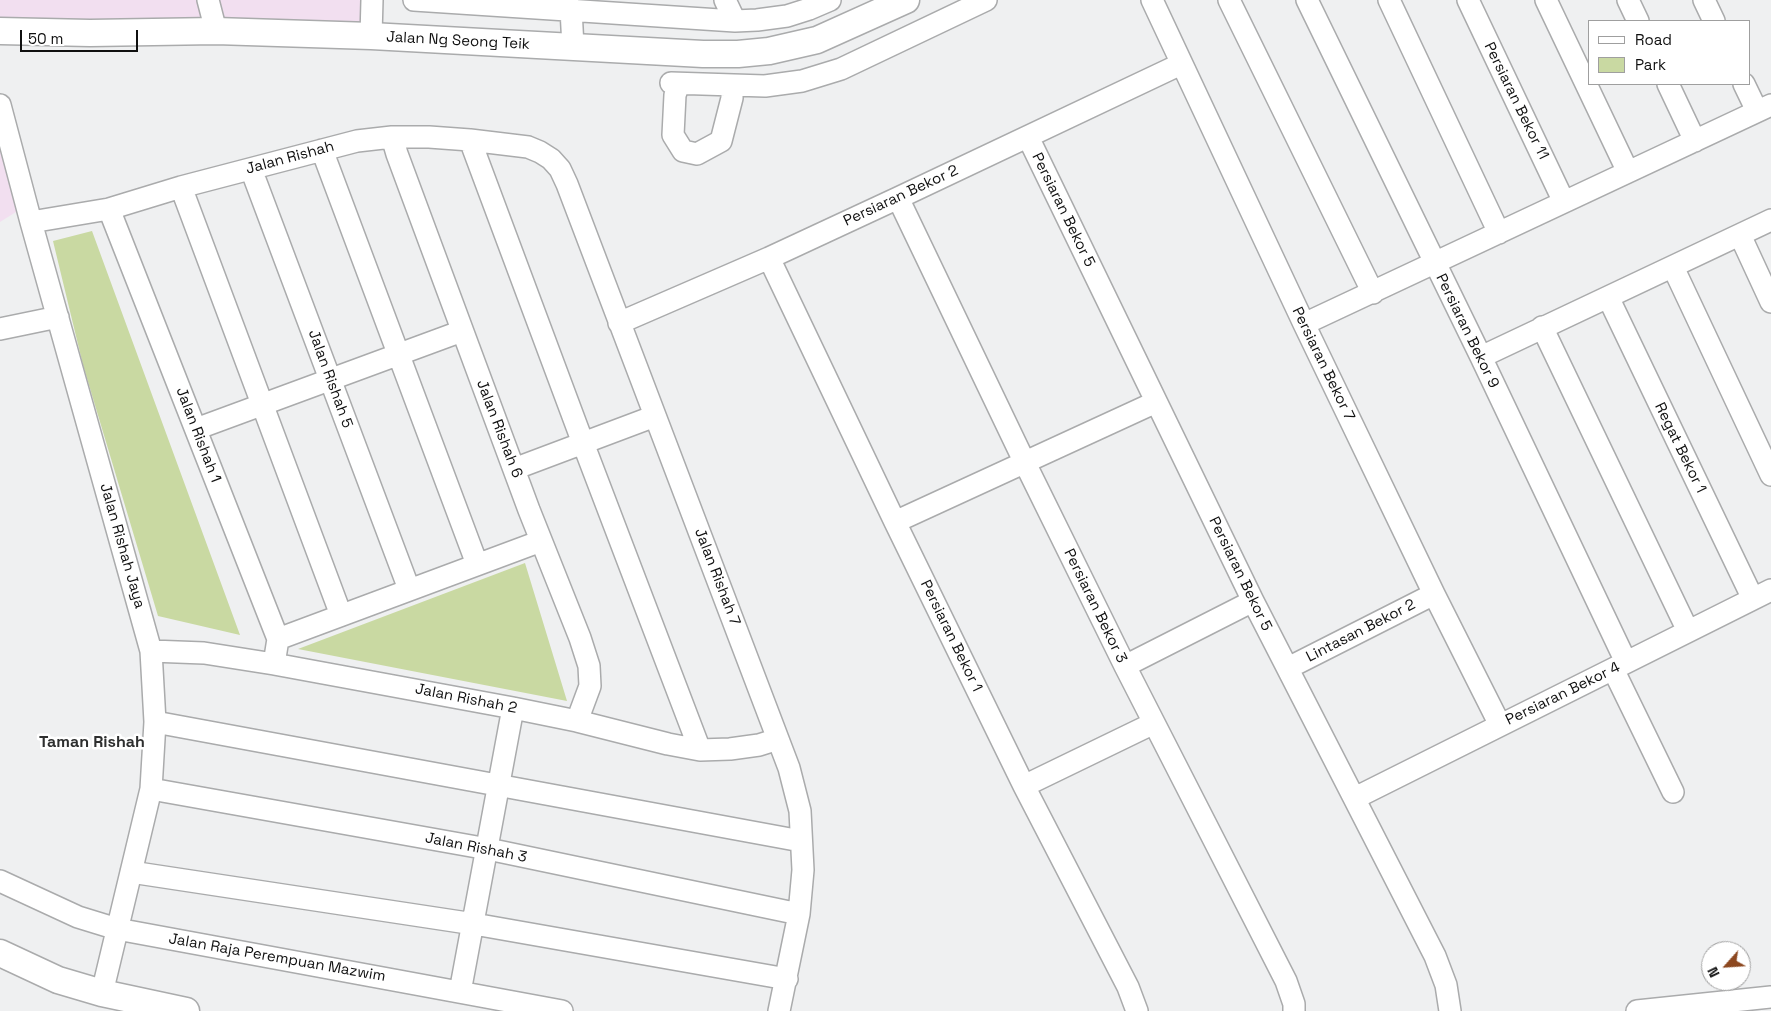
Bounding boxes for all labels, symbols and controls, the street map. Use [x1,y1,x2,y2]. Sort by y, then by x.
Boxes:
scale bar [22,20,140,52]
legend [1588,20,1751,85]
street label: Jalan Ng Seong Teik [386,28,530,54]
text: 50 m [28,29,63,48]
text: Road [1635,30,1672,49]
street label: Persiaran Bekor 11 [1480,39,1552,163]
text: Park [1635,55,1666,74]
street label: Jalan Rishah [244,138,336,178]
street label: Persiaran Bekor 5 [1028,150,1098,270]
street label: Persiaran Bekor 2 [841,161,961,231]
street label: Persiaran Bekor 9 [1432,271,1502,391]
street label: Persiaran Bekor 7 [1288,304,1358,424]
street label: Jalan Rishah 5 [304,327,356,431]
street label: Jalan Rishah 6 [472,377,526,481]
street label: Jalan Rishah 1 [172,385,224,485]
street label: Regat Bekor 1 [1650,400,1710,496]
street label: Jalan Rishah Jaya [96,481,148,611]
street label: Persiaran Bekor 5 [1205,514,1275,634]
street label: Jalan Rishah 7 [690,526,744,628]
street label: Persiaran Bekor 3 [1060,546,1130,666]
street label: Persiaran Bekor 1 [916,577,986,695]
street label: Lintasan Bekor 2 [1303,596,1419,666]
street label: Persiaran Bekor 4 [1503,658,1623,730]
street label: Jalan Rishah 2 [414,680,518,718]
district label: Taman Rishah [39,733,145,753]
street label: Jalan Rishah 3 [423,829,529,867]
street label: Jalan Raja Perempuan Mazwim [167,930,387,986]
north arrow [1701,941,1751,991]
text: N [1703,964,1724,980]

